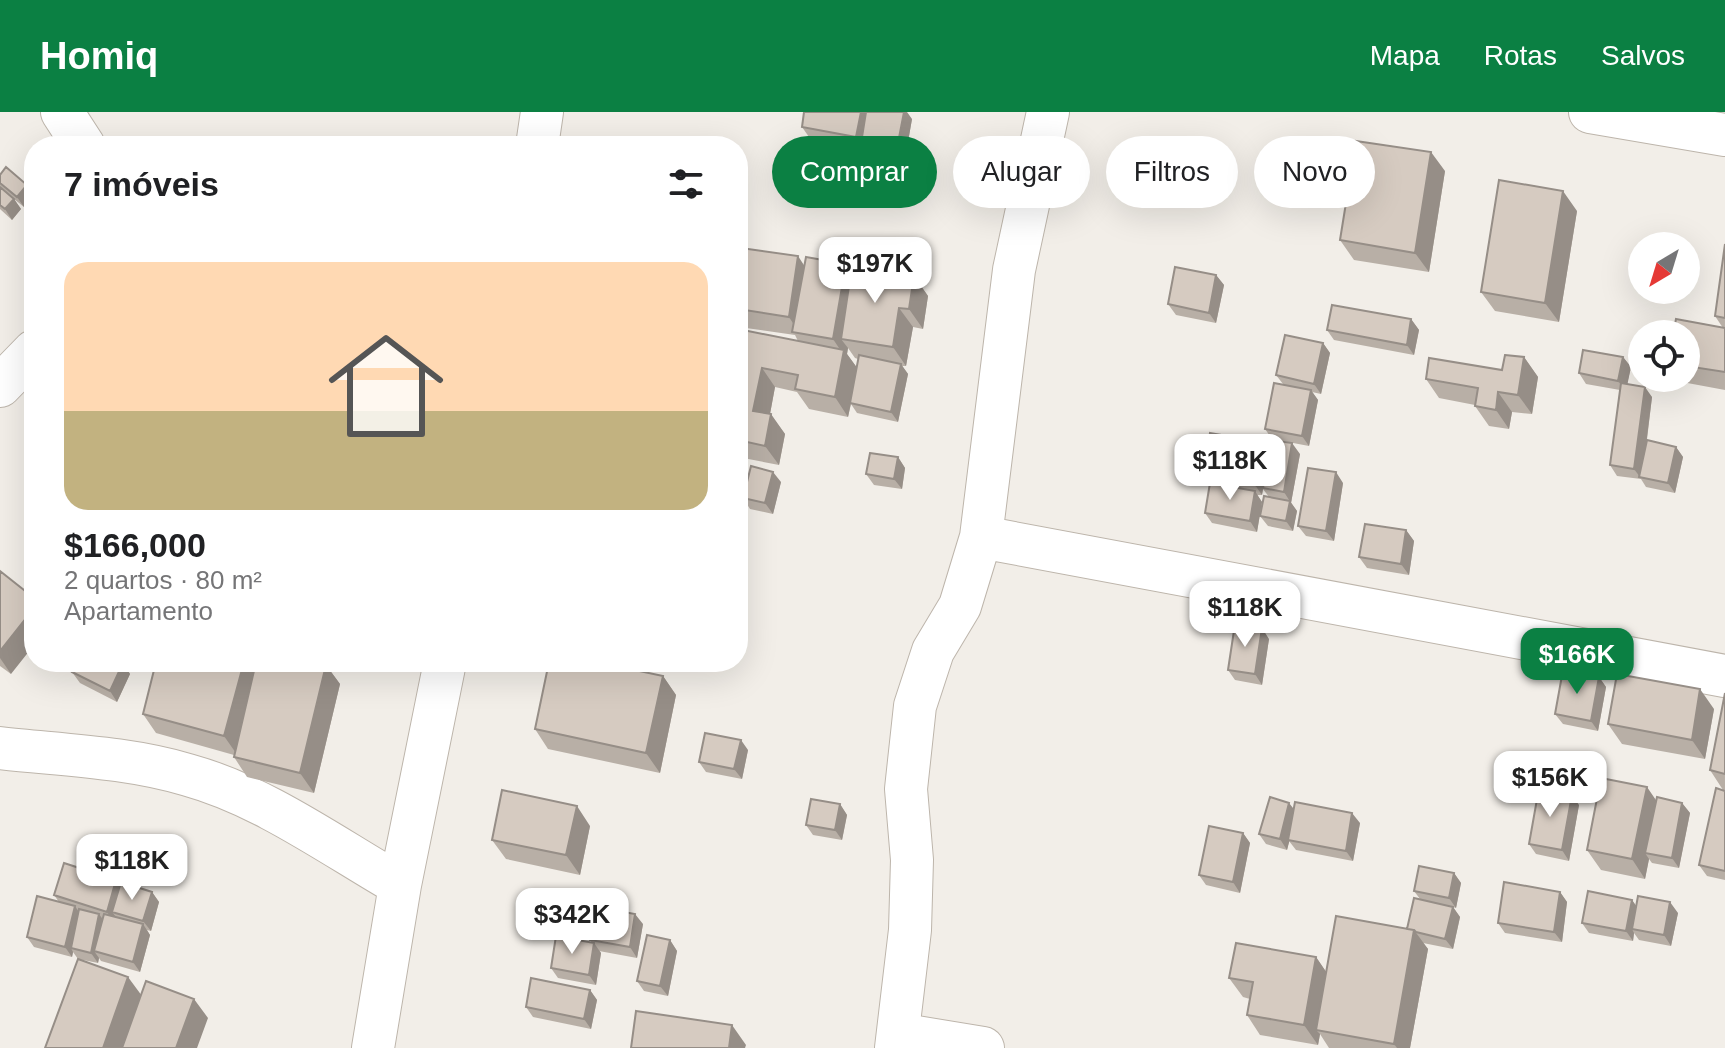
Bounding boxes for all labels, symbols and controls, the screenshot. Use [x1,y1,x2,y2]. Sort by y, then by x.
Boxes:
text: Homiq [40,35,158,77]
text: Mapa [1370,40,1440,71]
text: Rotas [1484,40,1557,71]
text: Salvos [1601,40,1685,71]
chip: Comprar [772,136,937,208]
chip: Alugar [953,136,1090,208]
chip: Filtros [1106,136,1238,208]
chip: Novo [1254,136,1375,208]
icon: filters [664,162,708,206]
text: 7 imóveis [64,165,219,203]
north arrow [1628,232,1700,304]
map controls [1628,232,1700,392]
pin: $197K [819,237,931,305]
text: $197K [837,248,913,278]
icon: home [314,314,458,458]
button: locate [1628,320,1700,392]
pin: $118K [1174,434,1286,502]
text: $118K [1192,445,1268,475]
text: $166,000 [64,526,206,564]
text: 2 quartos · 80 m² [64,565,262,595]
pin: $118K [1189,581,1301,649]
text: $118K [1207,592,1283,622]
text: Apartamento [64,596,213,626]
pin: $166K [1521,628,1633,696]
text: $166K [1539,639,1615,669]
pin: $156K [1494,751,1606,819]
text: $156K [1512,762,1588,792]
pin: $118K [76,834,188,902]
text: $118K [94,845,170,875]
pin: $342K [516,888,628,956]
text: $342K [534,899,610,929]

